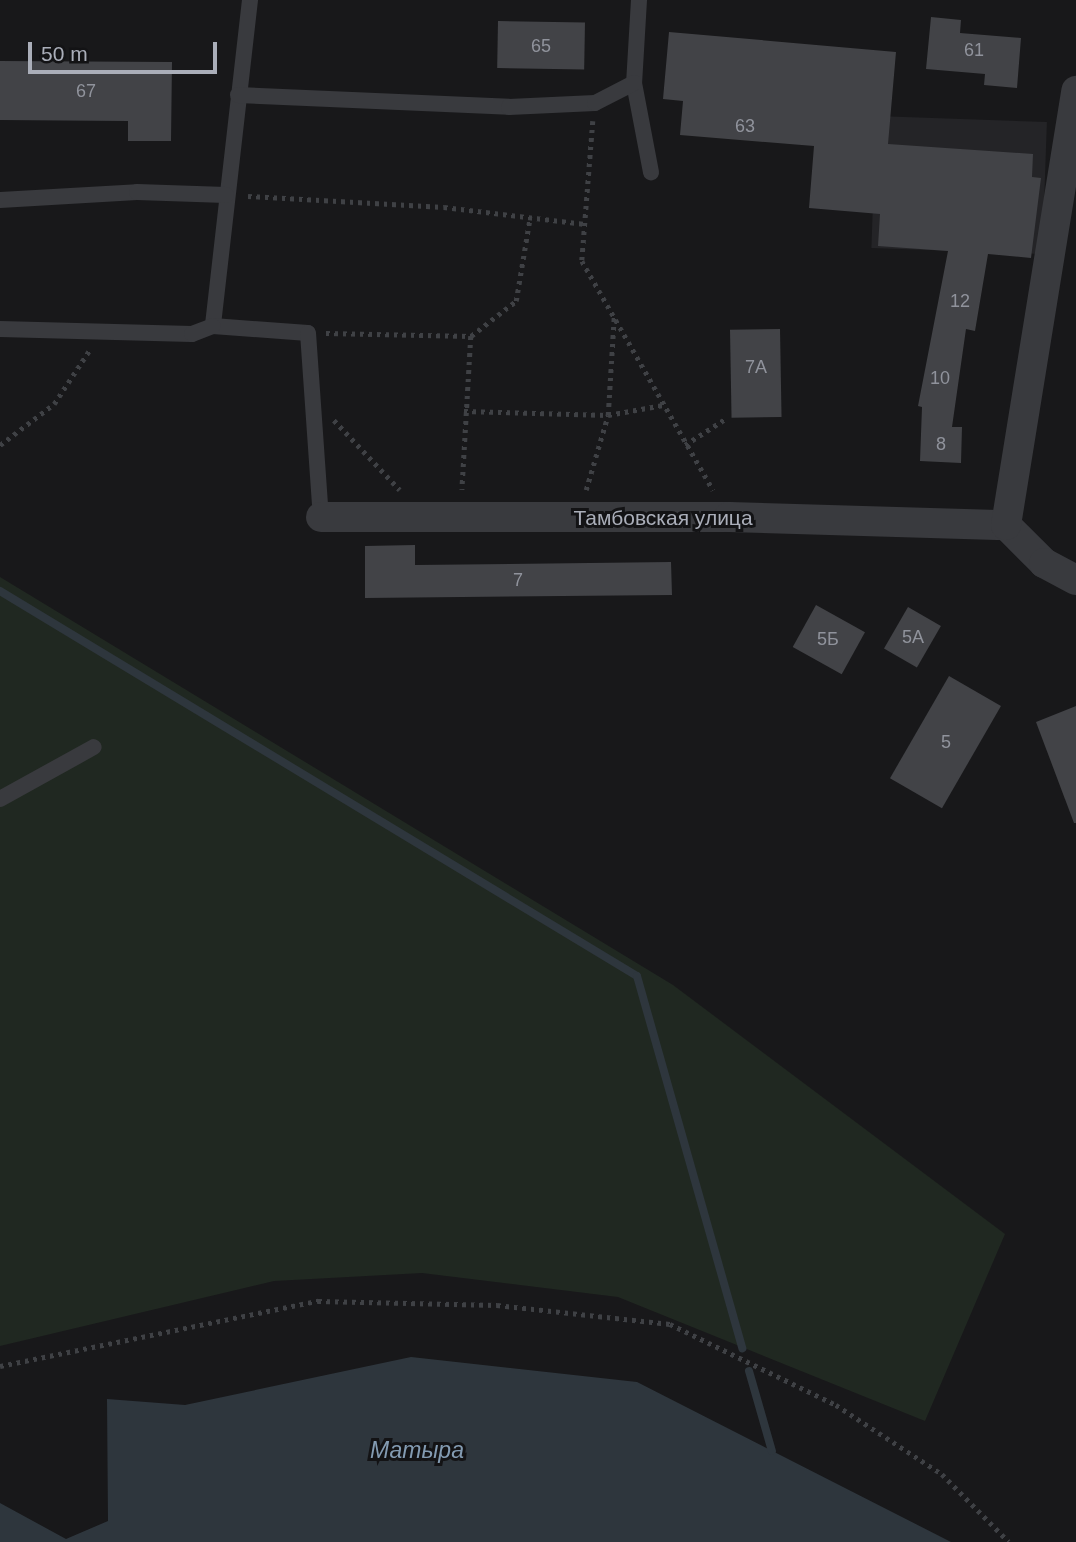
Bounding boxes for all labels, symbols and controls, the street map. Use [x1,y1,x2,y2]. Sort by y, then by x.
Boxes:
scale bar [32,28,220,72]
house number: 65 [531,35,551,57]
house number: 61 [964,39,984,61]
text: 50 m [41,42,88,65]
house number: 67 [76,80,96,102]
house number: 63 [735,115,755,137]
house number: 12 [950,290,970,312]
house number: 7А [745,356,767,378]
house number: 10 [930,367,950,389]
house number: 8 [936,433,946,455]
street label: Тамбовская улица [573,505,753,531]
house number: 7 [513,569,523,591]
house number: 5А [902,626,924,648]
house number: 5Б [817,628,839,650]
house number: 5 [941,731,951,753]
water label: Матыра [370,1436,464,1464]

